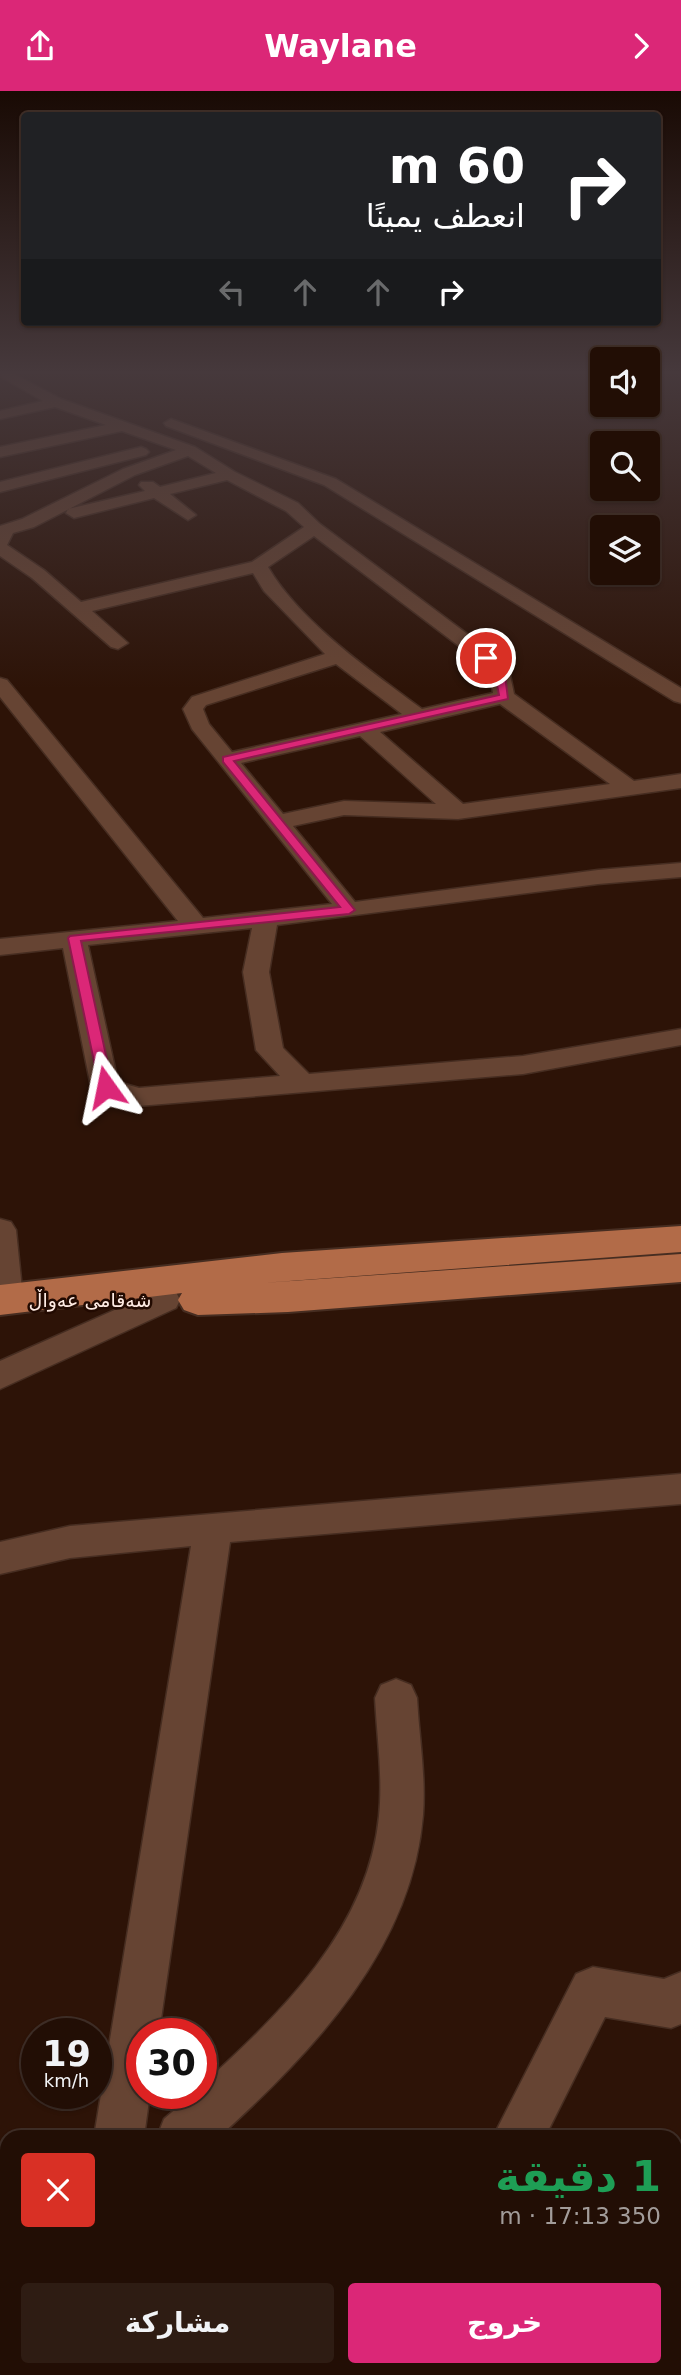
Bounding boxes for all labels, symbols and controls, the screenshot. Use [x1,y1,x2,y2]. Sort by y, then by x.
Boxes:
icon: share [21,27,59,65]
text: Waylane [264,27,417,65]
icon: forward [622,27,660,65]
text: 60 m [389,138,525,195]
icon: right [549,140,640,231]
text: انعطف يمينًا [366,197,525,235]
icon: left [213,273,251,311]
icon: ahead [286,273,324,311]
icon: ahead [359,273,397,311]
icon: right [432,273,470,311]
map controls [590,347,660,585]
button: sound [590,347,660,417]
button: search [590,431,660,501]
button: layers [590,515,660,585]
pin [456,628,516,688]
icon: arrive [467,639,505,677]
position arrow [69,1050,143,1124]
street label: شەقامی عەواڵ [29,1289,151,1312]
speed limit sign: 30 [126,2018,217,2109]
text: 19 [42,2034,91,2074]
text: km/h [44,2070,89,2091]
text: 1 دقيقة [495,2152,661,2201]
button: close [21,2153,95,2227]
text: 350 m · 17:13 [499,2203,661,2229]
button: مشاركة [21,2283,334,2363]
button: خروج [348,2283,661,2363]

